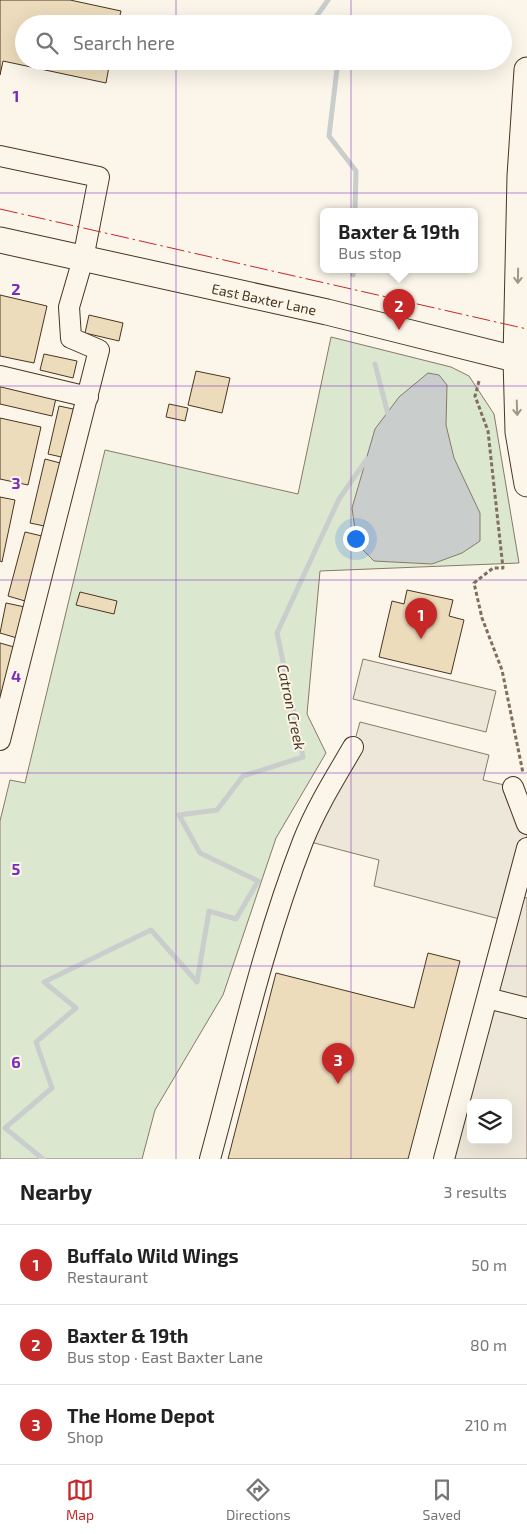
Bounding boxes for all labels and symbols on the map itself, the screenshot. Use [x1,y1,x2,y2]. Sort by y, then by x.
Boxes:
text: 1 [13,86,19,105]
one-way arrow [513,268,522,284]
text: 2 [11,279,21,298]
street label: East Baxter Lane [210,280,318,318]
pin: 2 [383,289,415,330]
one-way arrow [513,399,522,415]
text: 3 [11,473,21,492]
your location [343,526,369,552]
pin: 1 [405,598,437,639]
water label: Catron Creek [274,662,310,752]
text: 4 [11,666,21,685]
text: 5 [12,859,21,878]
pin: 3 [322,1043,354,1084]
text: 6 [11,1052,21,1071]

